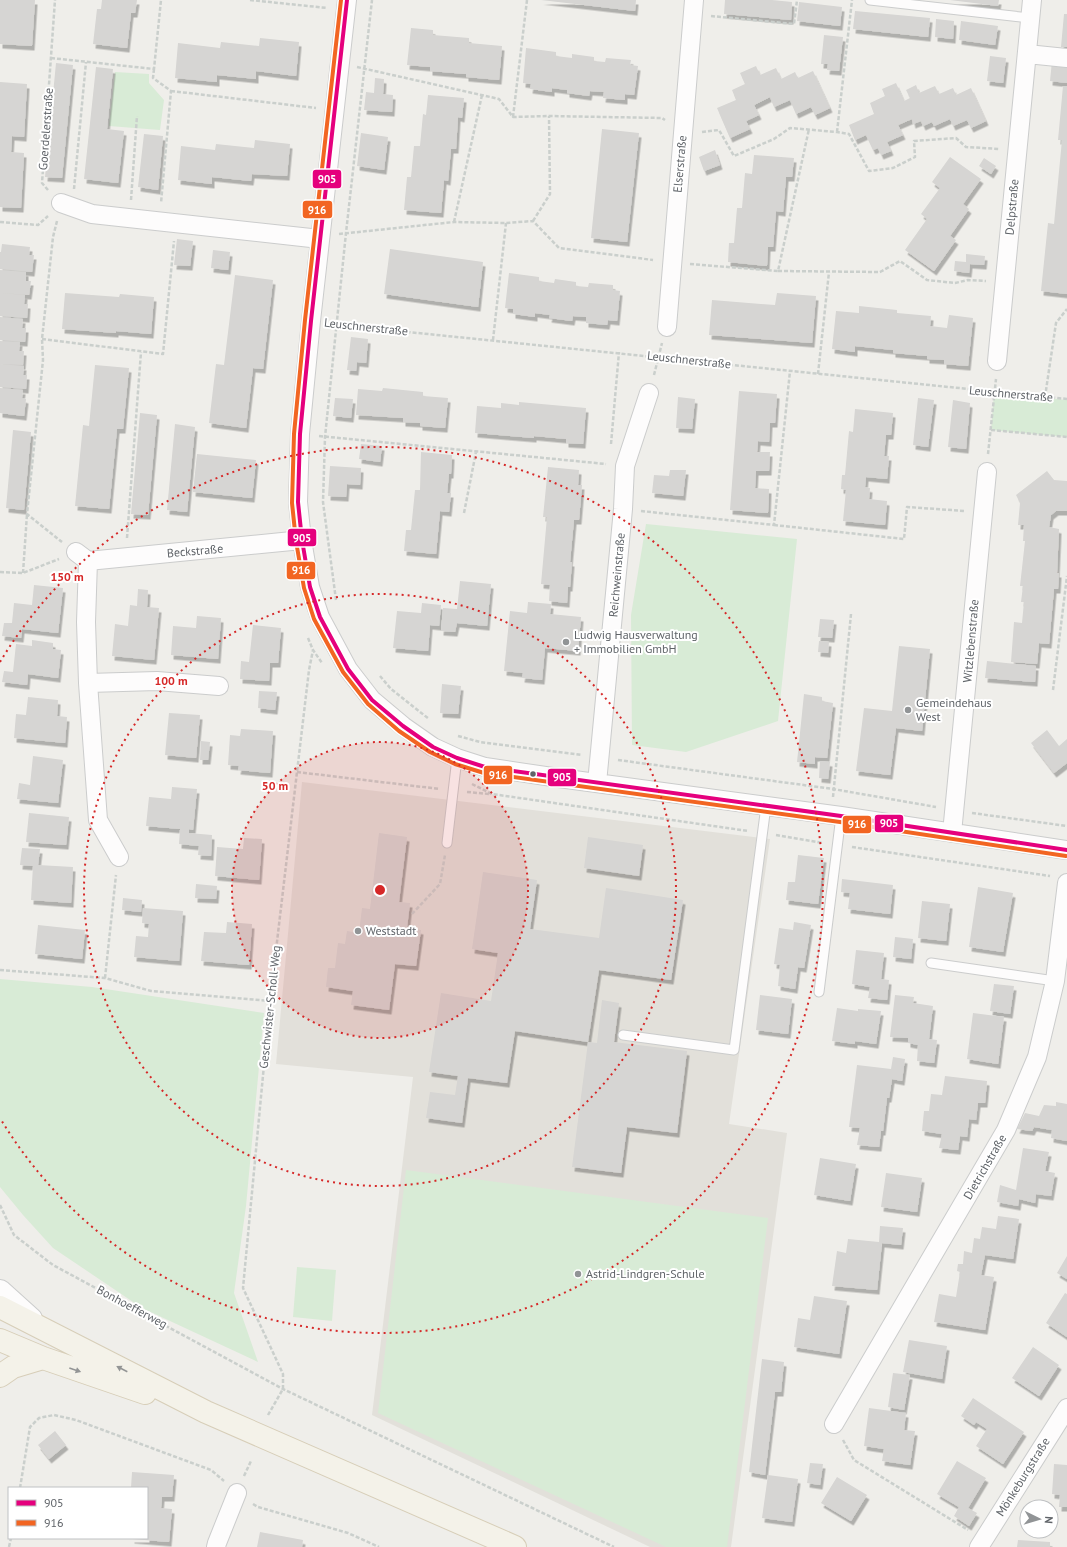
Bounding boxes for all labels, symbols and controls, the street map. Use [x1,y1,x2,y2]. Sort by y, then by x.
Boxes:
street label: Goerdelerstraße [35,87,56,171]
street label: Elserstraße [670,135,689,193]
line badge: 905 [312,169,342,189]
text: 905 [318,172,336,186]
street label: Delpstraße [1002,178,1021,236]
line badge: 916 [302,200,333,219]
text: 916 [308,203,326,217]
street label: Leuschnerstraße [323,315,409,338]
street label: Leuschnerstraße [646,348,732,371]
street label: Leuschnerstraße [968,382,1054,405]
line badge: 905 [287,528,317,547]
text: 905 [293,531,311,545]
street label: Reichweinstraße [605,532,628,618]
street label: Beckstraße [166,541,224,560]
line badge: 916 [286,561,316,580]
text: 916 [292,563,310,577]
text: 150 m [50,569,84,584]
street label: Witzlebenstraße [959,599,982,683]
place label: Ludwig Hausverwaltung + Immobilien GmbH [574,627,698,656]
marker: Ludwig Hausverwaltung + Immobilien GmbH [561,637,571,647]
text: 100 m [154,673,188,688]
place label: Gemeindehaus West [916,695,992,724]
marker: Gemeindehaus West [903,705,913,715]
line badge: 916 [483,765,513,785]
text: 916 [489,768,507,782]
line badge: 905 [547,768,577,787]
unlabelled marker [528,769,538,779]
text: 905 [553,770,571,784]
text: 50 m [262,778,288,793]
line badge: 905 [874,814,904,833]
line badge: 916 [842,815,872,834]
text: 905 [880,816,898,830]
text: 916 [848,817,866,831]
centre of rings [373,883,387,897]
place label: Weststadt [366,923,416,938]
marker: Weststadt [353,926,363,936]
street label: Geschwister-Scholl-Weg [256,945,283,1069]
street label: Dietrichstraße [960,1131,1009,1202]
place label: Astrid-Lindgren-Schule [586,1266,705,1281]
marker: Astrid-Lindgren-Schule [573,1269,583,1279]
street label: Bonhoefferweg [94,1282,170,1331]
one-way arrow [116,1365,128,1372]
one-way arrow [70,1367,82,1373]
street label: Mönkeburgstraße [992,1435,1053,1519]
legend [8,1487,148,1539]
text: 905 [44,1495,64,1510]
north arrow [1019,1499,1059,1539]
text: 916 [44,1515,64,1530]
text: N [1042,1516,1056,1524]

